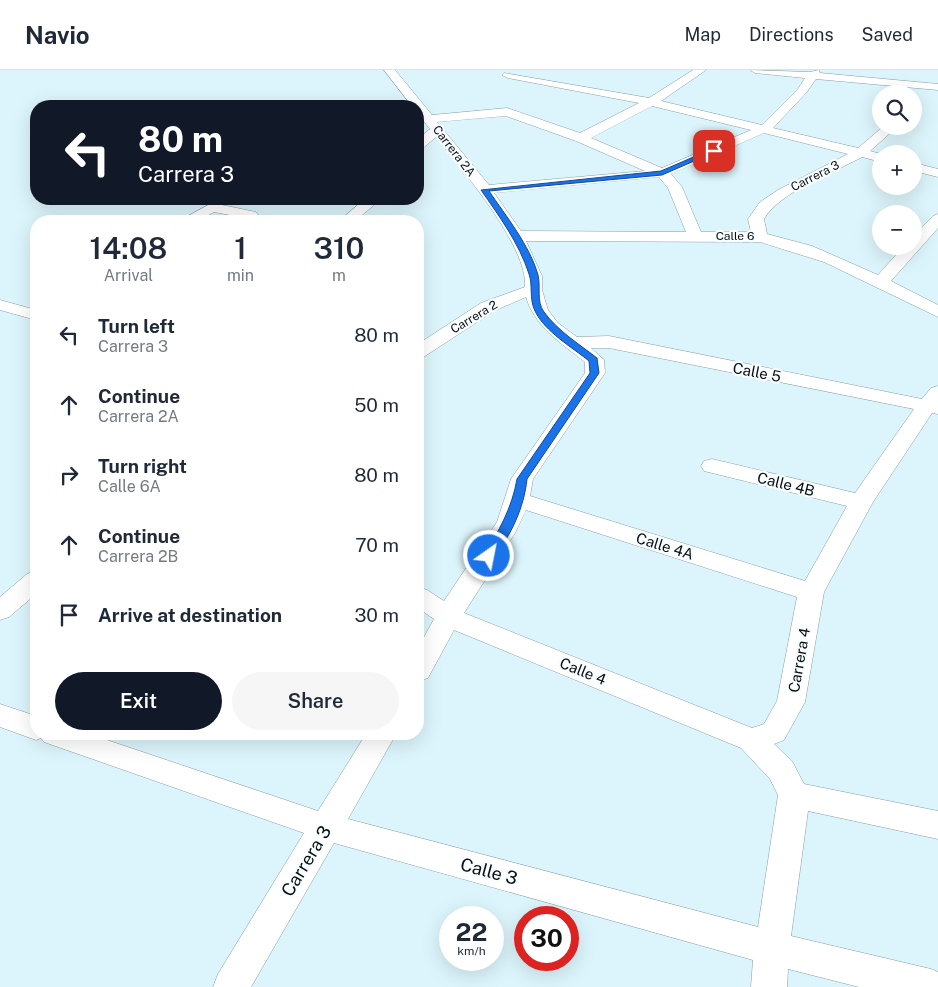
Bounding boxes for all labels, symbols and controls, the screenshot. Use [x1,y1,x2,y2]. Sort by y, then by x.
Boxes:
text: Navio [25,21,90,49]
text: Map [684,24,721,45]
text: Directions [749,24,834,45]
text: Saved [862,24,913,45]
map controls [872,85,922,255]
button: search [872,85,922,135]
text: 80 m [138,119,223,160]
icon: left [55,120,120,185]
street label: Carrera 2A [430,123,478,180]
pin [693,130,735,172]
icon: arrive [700,137,728,165]
button: + [872,145,922,195]
street label: Carrera 3 [788,158,842,194]
text: Carrera 3 [138,161,234,187]
button: − [872,205,922,255]
street label: Calle 6 [716,229,754,243]
text: 14:08 [90,230,167,266]
text: 1 [234,230,247,266]
text: 310 [314,230,364,266]
text: Arrival [104,266,153,285]
text: min [227,266,254,285]
text: m [332,266,346,285]
street label: Carrera 2 [448,298,500,336]
text: Turn left [98,315,175,337]
icon: left [55,321,83,349]
text: 80 m [354,324,399,346]
text: Carrera 3 [98,337,168,356]
street label: Calle 5 [731,359,783,385]
text: Continue [98,385,180,407]
icon: ahead [55,391,83,419]
text: 50 m [354,394,399,416]
text: Carrera 2A [98,407,179,426]
text: Turn right [98,455,187,477]
icon: right [55,461,83,489]
text: 80 m [354,464,399,486]
street label: Calle 4B [756,469,816,499]
text: Calle 6A [98,477,161,496]
text: Continue [98,525,180,547]
position arrow [462,529,514,581]
street label: Calle 4A [634,529,696,563]
icon: ahead [55,531,83,559]
text: 70 m [355,534,399,556]
text: Carrera 2B [98,547,178,566]
icon: arrive [55,601,83,629]
text: Arrive at destination [98,604,282,626]
text: 30 m [354,604,399,626]
street label: Carrera 4 [785,626,813,694]
street label: Calle 4 [557,654,609,688]
button: Exit [55,672,222,730]
button: Share [232,672,399,730]
street label: Carrera 3 [277,822,335,900]
street label: Calle 3 [458,853,520,889]
speed limit sign: 30 [514,906,579,971]
text: 22 [456,917,487,947]
text: km/h [457,944,486,958]

